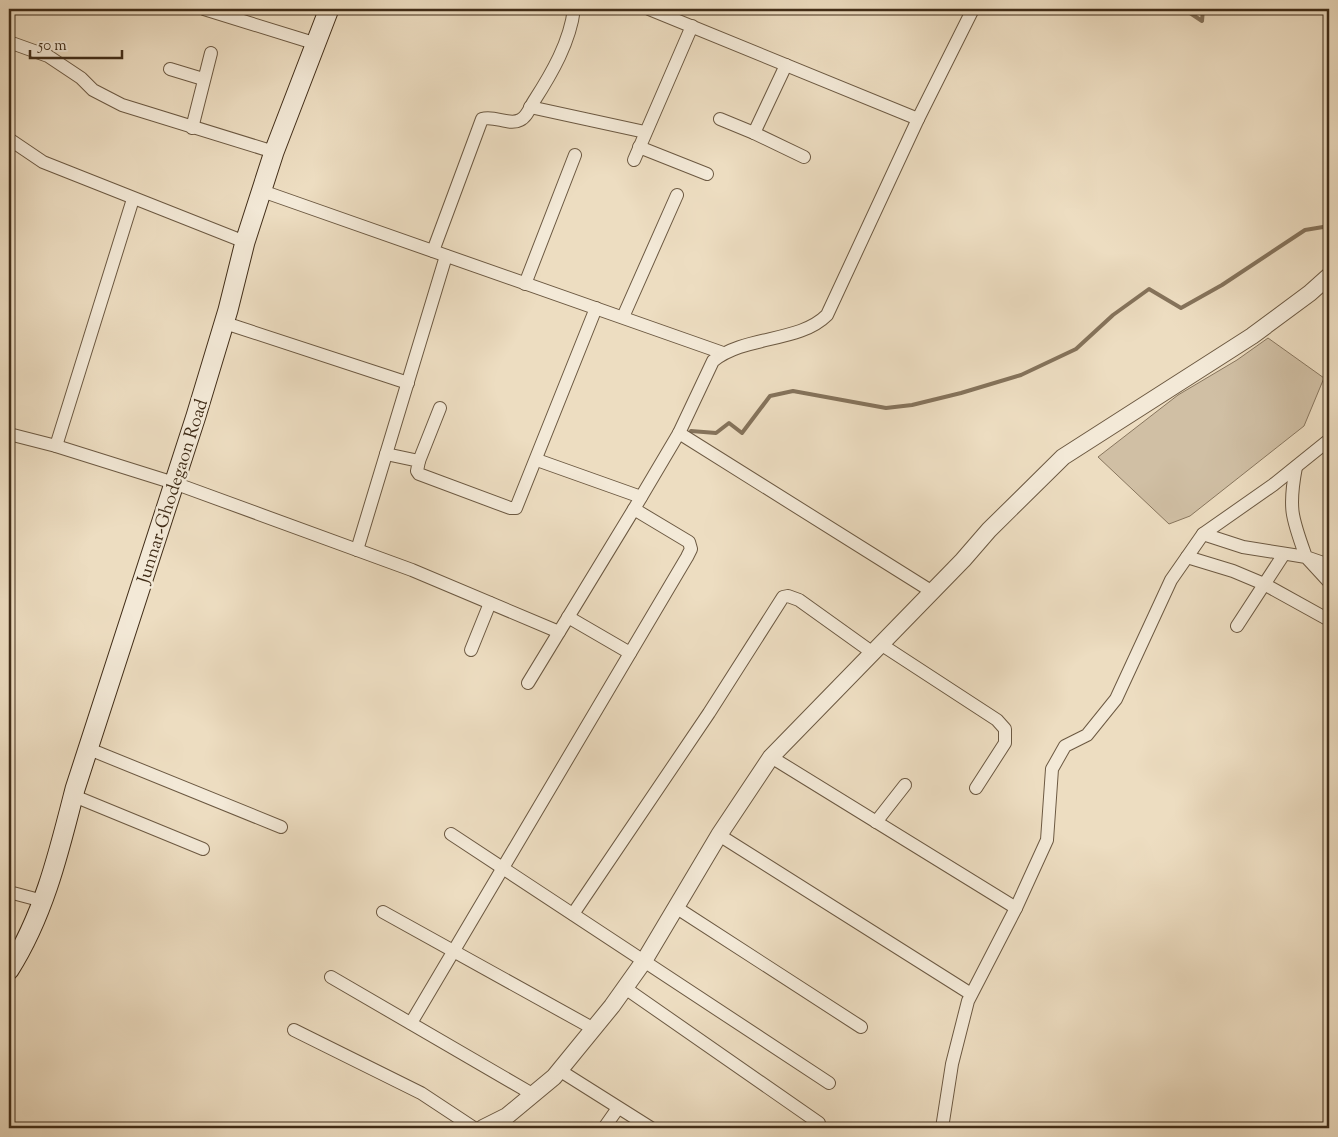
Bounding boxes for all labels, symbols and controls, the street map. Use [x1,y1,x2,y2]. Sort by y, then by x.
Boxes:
scale bar [30,28,122,60]
text: 50 m [37,36,67,57]
street label: Junnar-Ghodegaon Road [131,396,216,588]

